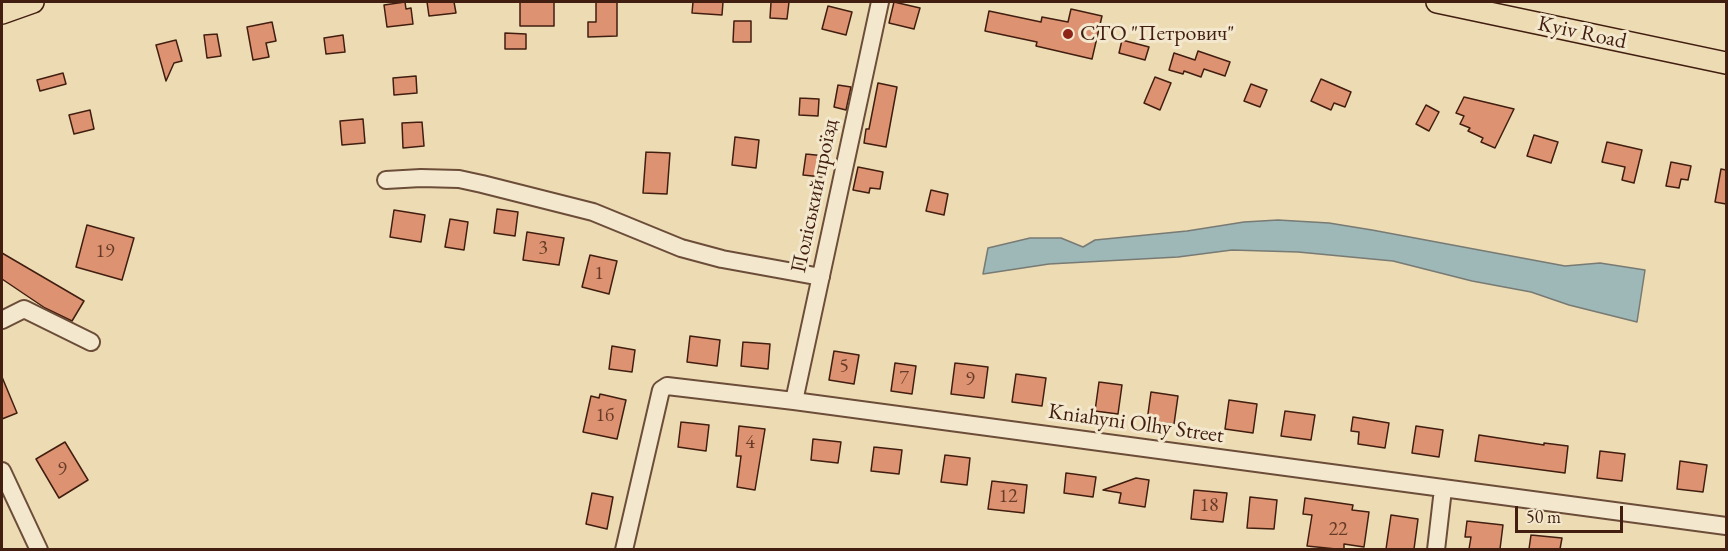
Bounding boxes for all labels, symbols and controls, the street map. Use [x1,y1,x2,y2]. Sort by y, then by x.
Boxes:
street label: Kyiv Road [1535,11,1629,55]
place label: СТО "Петрович" [1080,21,1235,47]
marker: СТО "Петрович" [1061,27,1075,41]
street label: Поліський проїзд [786,117,844,275]
house number: 3 [538,237,548,261]
house number: 19 [95,240,115,264]
house number: 1 [594,262,604,286]
house number: 5 [839,355,849,379]
house number: 7 [899,367,909,391]
house number: 9 [965,368,975,392]
street label: Kniahyni Olhy Street [1046,399,1226,449]
house number: 1б [595,404,615,428]
house number: 4 [745,431,755,455]
house number: 9 [57,458,67,482]
house number: 12 [998,485,1018,509]
house number: 18 [1199,494,1219,518]
scale bar [1518,494,1626,532]
text: 50 m [1526,505,1561,528]
house number: 22 [1328,518,1348,542]

